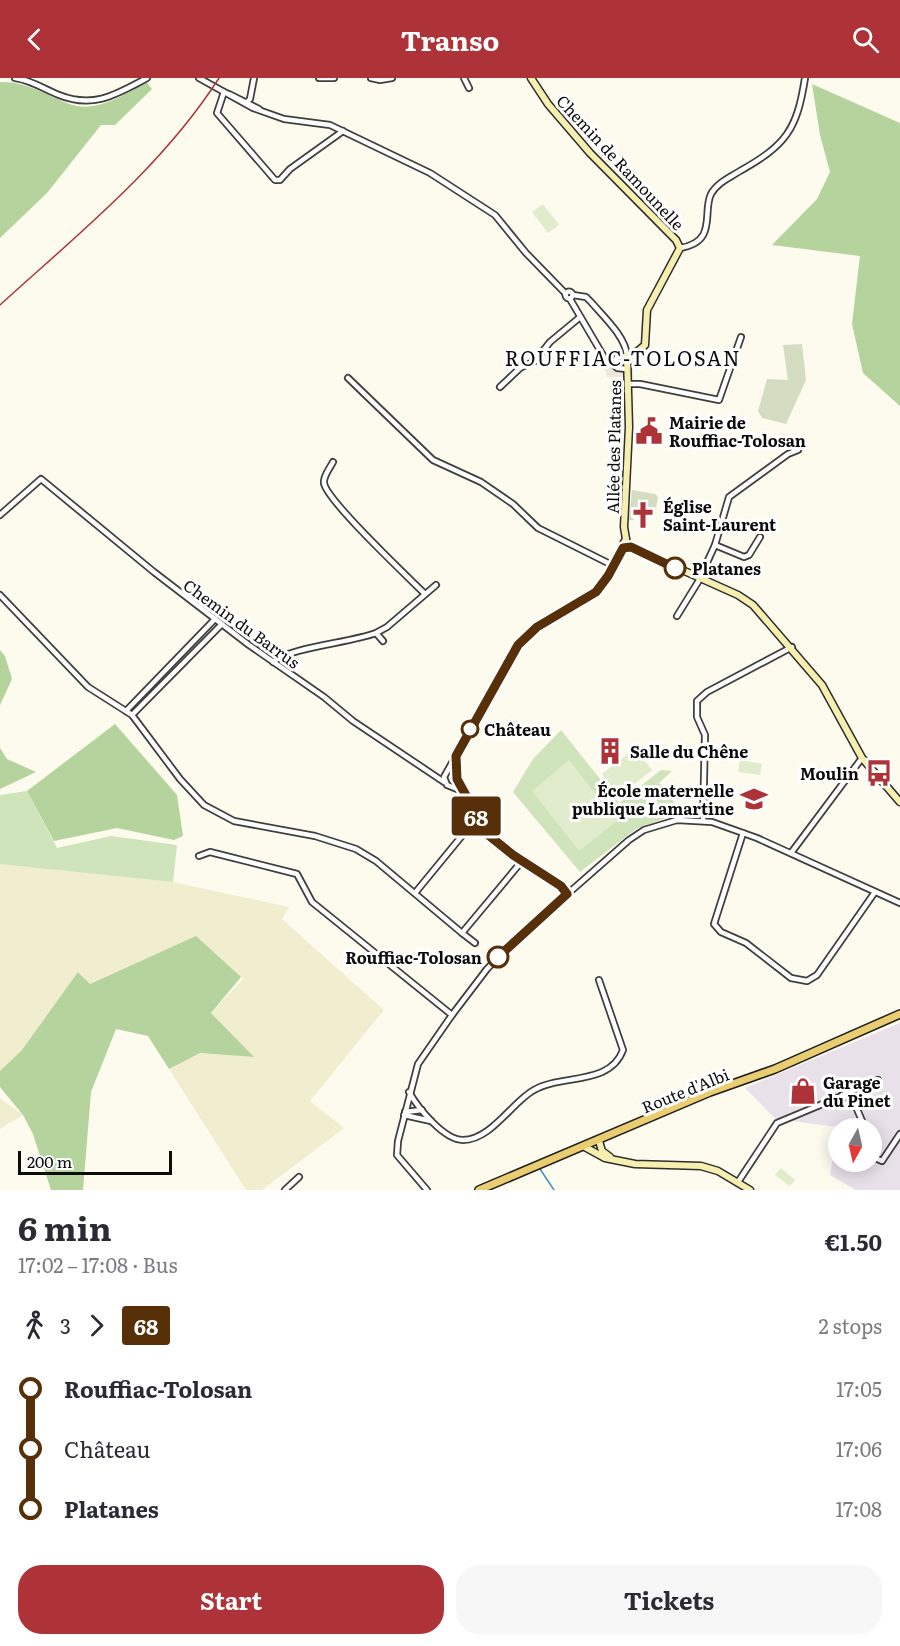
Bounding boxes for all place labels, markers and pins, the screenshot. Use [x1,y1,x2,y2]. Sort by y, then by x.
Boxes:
place label: Mairie de Rouffiac-Tolosan [669,410,806,452]
public building icon: Mairie de Rouffiac-Tolosan [634,416,664,446]
place label: Église Saint-Laurent [663,494,776,536]
church icon: Église Saint-Laurent [628,500,658,530]
place label: Platanes [692,556,761,580]
marker: Platanes [664,557,686,579]
place label: Château [484,717,551,741]
marker: Château [461,720,479,738]
building icon: Salle du Chêne [595,736,625,766]
place label: Salle du Chêne [630,739,748,763]
bus stop icon: Moulin [864,758,894,788]
place label: Moulin [800,761,859,785]
place label: École maternelle publique Lamartine [572,778,734,820]
school or university icon: École maternelle publique Lamartine [739,784,769,814]
place label: Rouffiac-Tolosan [345,945,482,969]
marker: Rouffiac-Tolosan [487,946,509,968]
place label: Garage du Pinet [823,1070,891,1112]
shop icon: Garage du Pinet [788,1076,818,1106]

